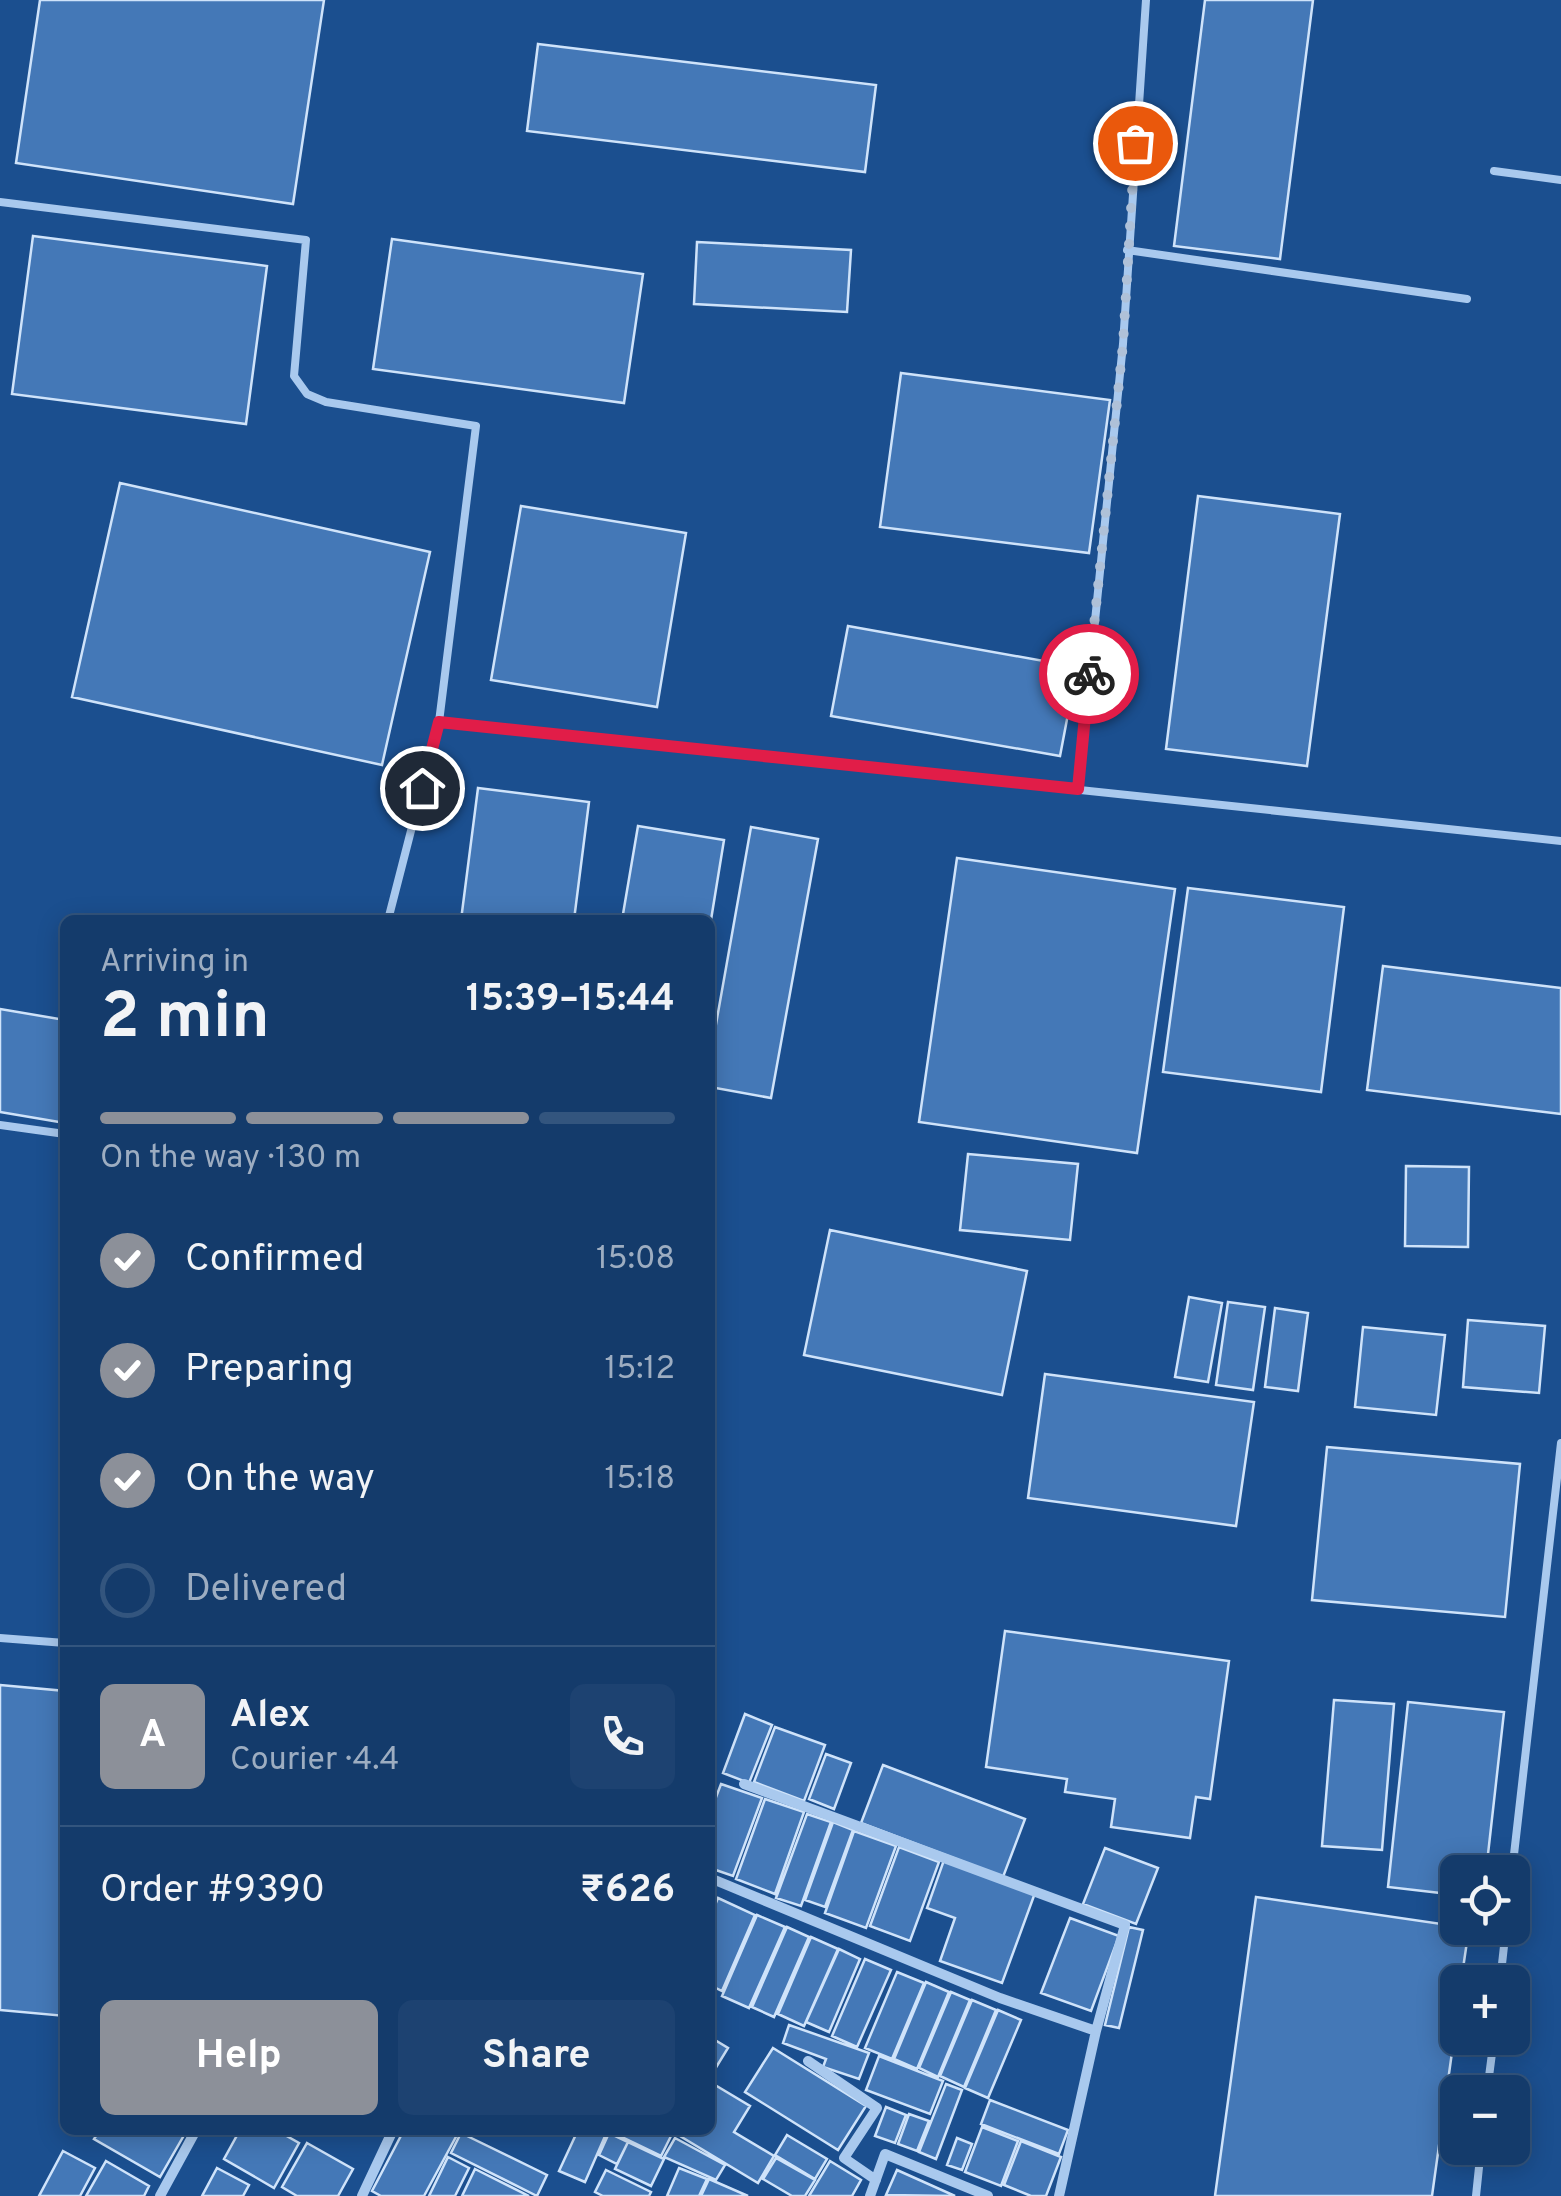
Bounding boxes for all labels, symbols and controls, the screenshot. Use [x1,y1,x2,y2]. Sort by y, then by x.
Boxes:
pin [1093,101,1178,186]
icon: bag [1108,116,1163,171]
courier [1039,624,1139,724]
icon: bike [1062,647,1117,702]
pin [380,746,465,831]
icon: home [395,761,450,816]
text: Arriving in [100,943,249,983]
text: 15:39–15:44 [466,976,675,1025]
text: 2 min [100,979,270,1061]
text: On the way · 130 m [100,1139,361,1179]
icon: check [100,1233,155,1288]
text: Confirmed [185,1236,364,1285]
text: 15:08 [596,1240,675,1280]
icon: check [100,1343,155,1398]
text: Preparing [185,1346,354,1395]
text: 15:12 [604,1350,675,1390]
icon: check [100,1453,155,1508]
text: On the way [185,1456,375,1505]
text: 15:18 [605,1460,675,1500]
text: Delivered [185,1566,347,1615]
button: phone [570,1684,675,1789]
text: Alex [230,1692,310,1741]
text: A [139,1712,166,1761]
text: Courier · 4.4 [230,1741,399,1781]
map controls [1440,1855,1530,2165]
button: locate [1440,1855,1530,1945]
text: Order #9390 [100,1867,325,1916]
text: ₹626 [580,1867,675,1916]
button: + [1440,1965,1530,2055]
button: Help [100,2000,378,2115]
button: Share [398,2000,675,2115]
button: − [1440,2075,1530,2165]

